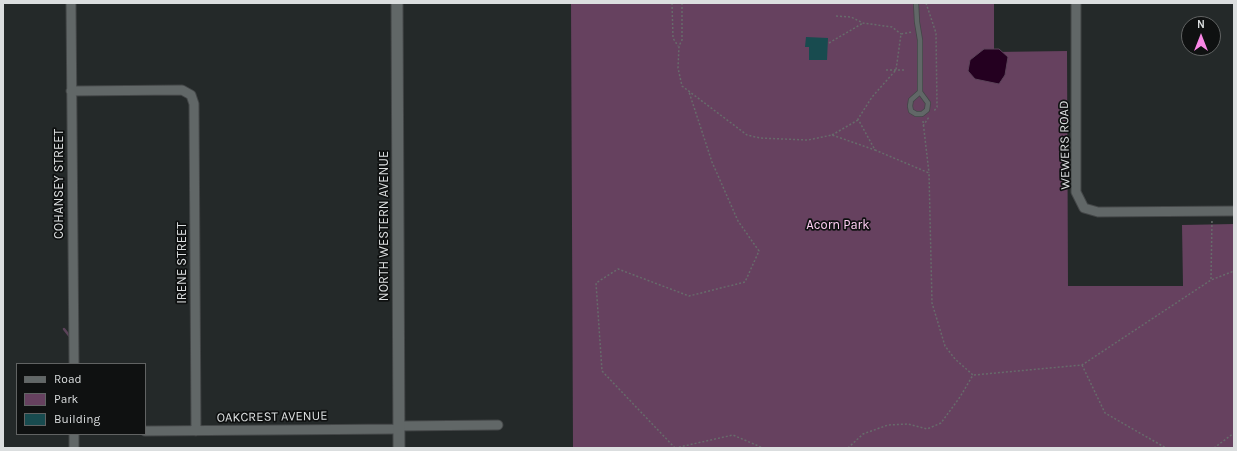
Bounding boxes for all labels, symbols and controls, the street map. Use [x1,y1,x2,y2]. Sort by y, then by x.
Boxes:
north arrow [1181,16,1221,56]
text: N [1197,18,1205,31]
street label: WEWERS ROAD [1056,100,1074,190]
street label: COHANSEY STREET [51,129,67,239]
street label: NORTH WESTERN AVENUE [376,151,392,301]
park label: Acorn Park [806,217,870,233]
street label: IRENE STREET [174,222,190,304]
legend [16,363,146,435]
text: Road [54,372,82,386]
text: Park [54,392,78,406]
street label: OAKCREST AVENUE [216,408,328,426]
text: Building [54,412,100,426]

